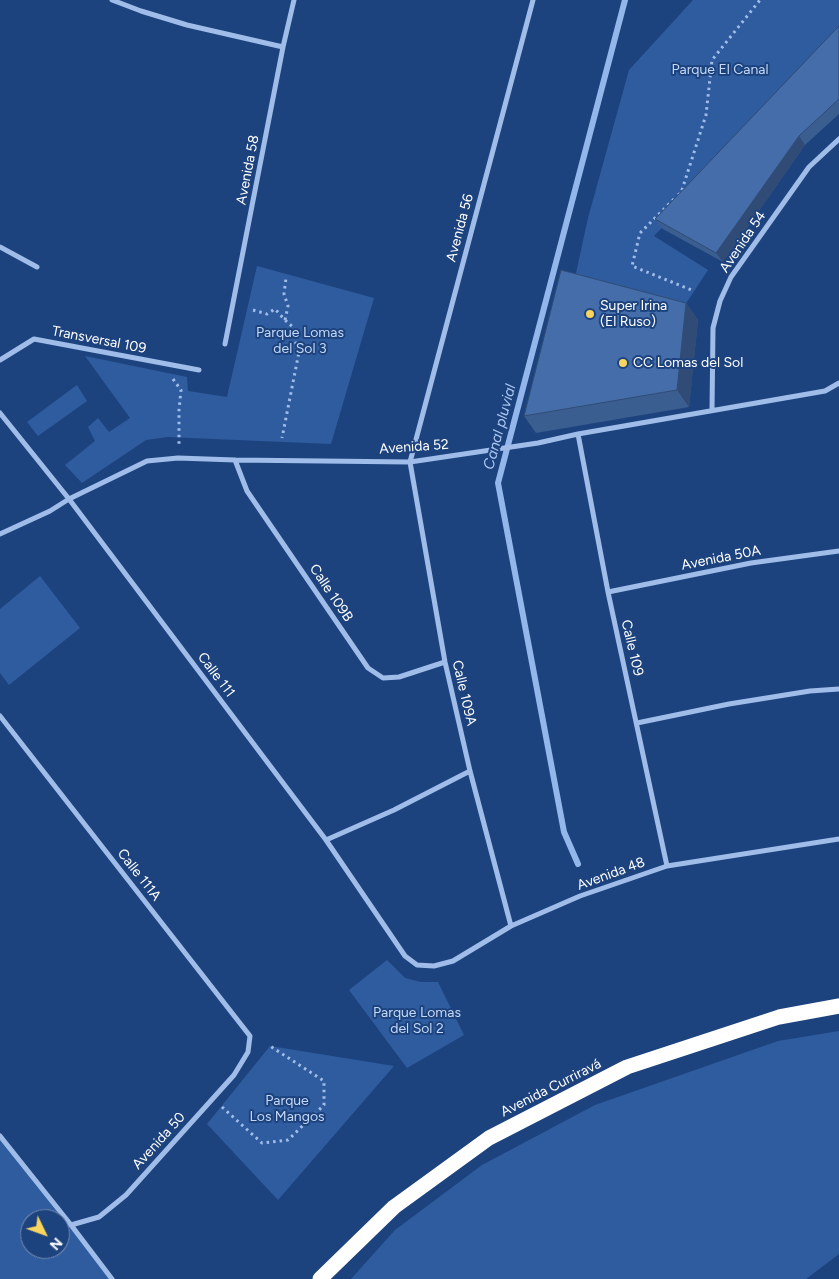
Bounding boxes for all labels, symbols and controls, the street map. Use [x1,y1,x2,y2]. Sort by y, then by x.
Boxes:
park label: Parque El Canal [672,62,768,78]
street label: Avenida 58 [233,134,263,206]
street label: Avenida 56 [443,192,477,264]
street label: Avenida 54 [716,208,770,276]
place label: Super Irina (El Ruso) [600,298,667,331]
marker: Super Irina (El Ruso) [584,308,596,320]
street label: Transversal 109 [50,323,148,357]
park label: Parque Lomas del Sol 3 [256,325,344,358]
place label: CC Lomas del Sol [633,355,743,371]
marker: CC Lomas del Sol [617,357,629,369]
water label: Canal pluvial [480,382,520,472]
street label: Avenida 52 [379,436,449,458]
street label: Avenida 50A [680,542,762,574]
street label: Calle 109B [306,561,356,625]
street label: Calle 109 [617,618,647,678]
street label: Calle 111 [194,649,238,701]
street label: Calle 109A [448,659,480,727]
street label: Calle 111A [114,846,164,904]
street label: Avenida 48 [575,854,647,894]
park label: Parque Lomas del Sol 2 [373,1005,461,1038]
street label: Avenida Curriravá [498,1055,604,1121]
park label: Parque Los Mangos [249,1093,325,1126]
street label: Avenida 50 [129,1109,189,1173]
north arrow [20,1209,70,1259]
text: N [46,1234,66,1253]

